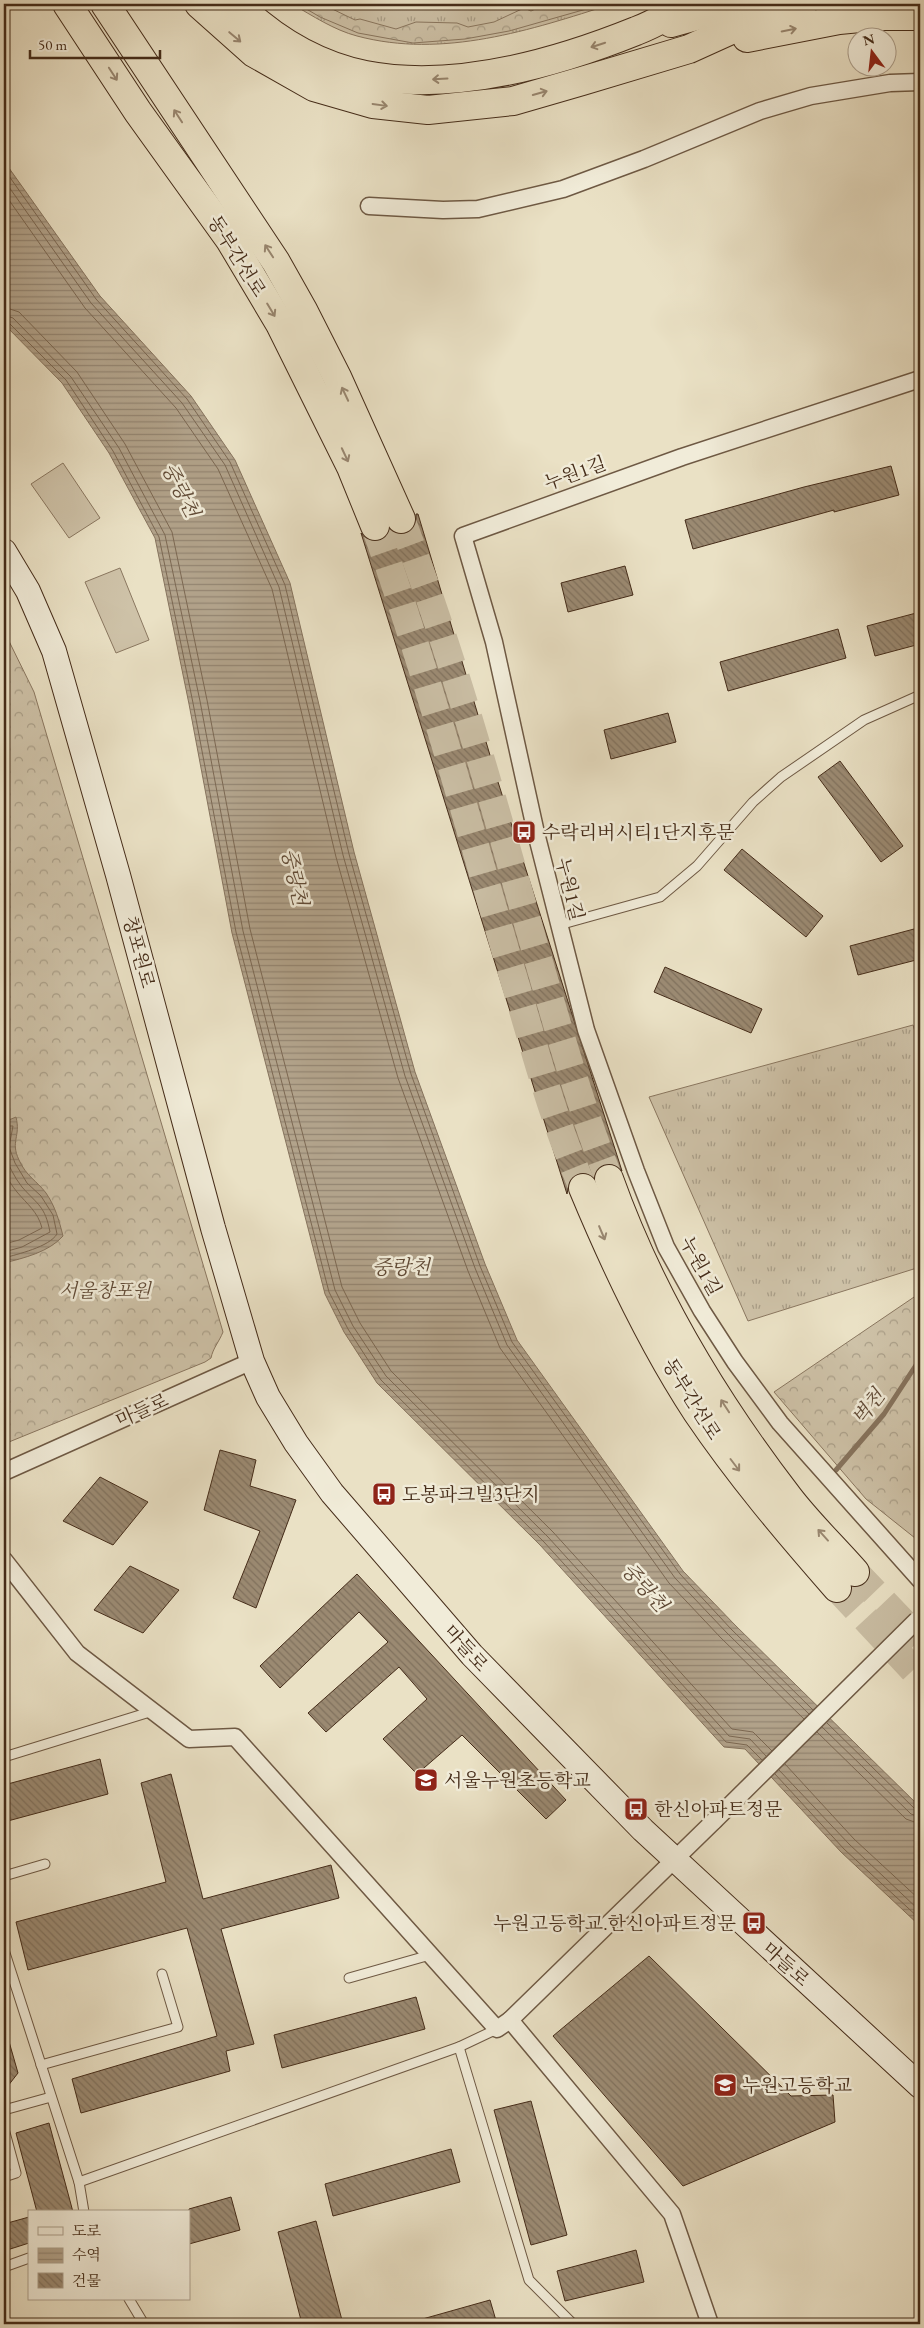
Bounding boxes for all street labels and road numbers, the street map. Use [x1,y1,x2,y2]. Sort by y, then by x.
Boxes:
street label: 동부간선로 [202,210,272,302]
street label: 누원1길 [541,450,609,496]
street label: 누원1길 [550,855,590,923]
street label: 창포원로 [117,913,161,991]
street label: 누원1길 [675,1232,727,1300]
street label: 동부간선로 [657,1353,727,1445]
street label: 마들로 [112,1387,172,1433]
street label: 마들로 [438,1619,494,1677]
street label: 마들로 [757,1936,815,1992]

